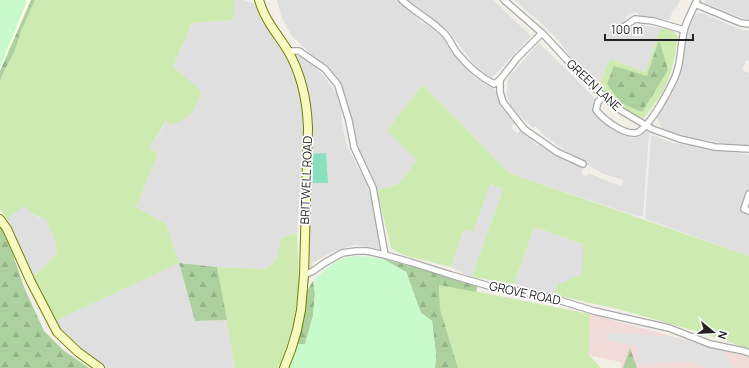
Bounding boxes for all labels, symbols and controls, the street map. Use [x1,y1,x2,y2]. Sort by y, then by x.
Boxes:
scale bar [605,16,693,42]
text: 100 m [611,21,643,38]
street label: GREEN LANE [563,55,625,115]
street label: BRITWELL ROAD [296,135,316,225]
street label: GROVE ROAD [488,277,562,309]
north arrow [693,312,733,352]
text: N [715,329,731,341]

